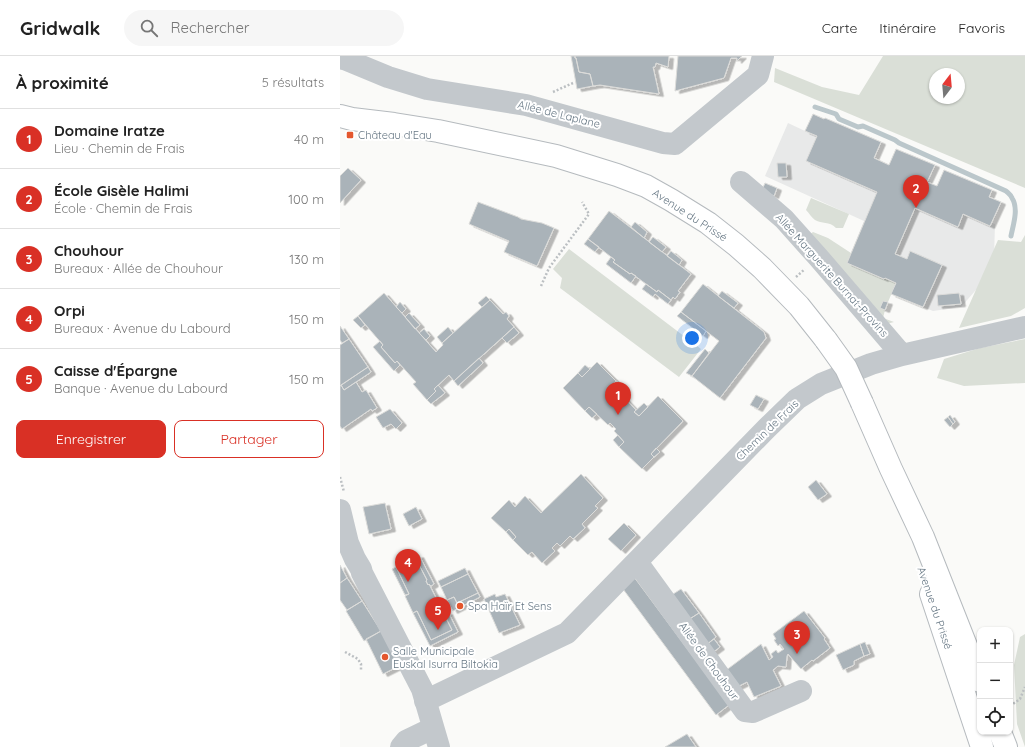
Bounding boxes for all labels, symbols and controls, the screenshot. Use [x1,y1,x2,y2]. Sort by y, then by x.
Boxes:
search box [124,10,404,46]
text: Gridwalk [20,16,100,40]
icon: search [138,17,160,39]
text: Rechercher [170,18,250,37]
text: Carte [822,19,857,37]
text: Itinéraire [879,19,936,37]
text: Favoris [958,19,1005,37]
north arrow [929,68,965,104]
text: À proximité [16,72,109,93]
text: 5 résultats [262,74,324,90]
street label: Allée de Laplane [516,97,602,131]
text: Domaine Iratze [54,121,165,140]
place label: Château d'Eau [358,128,432,142]
marker: Château d'Eau [345,130,355,140]
text: 1 [26,131,32,147]
text: 40 m [294,131,324,147]
text: Lieu · Chemin de Frais [54,140,185,156]
pin: 2 [903,175,929,208]
text: École Gisèle Halimi [54,181,189,200]
street label: Avenue du Prissé [650,186,730,244]
text: 2 [25,191,33,207]
text: 100 m [288,191,324,207]
text: École · Chemin de Frais [54,200,192,216]
street label: Allée Marguerite Burnat-Provins [773,210,891,340]
text: Chouhour [54,241,124,260]
text: 3 [26,251,32,267]
text: 130 m [289,251,324,267]
text: Bureaux · Allée de Chouhour [54,260,223,276]
text: Orpi [54,301,85,320]
text: 4 [25,311,33,327]
text: 150 m [289,311,324,327]
text: Bureaux · Avenue du Labourd [54,320,231,336]
your location [682,328,702,348]
text: Caisse d'Épargne [54,361,178,380]
text: 5 [25,371,33,387]
text: 150 m [289,371,324,387]
text: Banque · Avenue du Labourd [54,380,228,396]
pin: 1 [605,382,631,415]
street label: Chemin de Frais [733,397,801,463]
button: Enregistrer [16,420,166,458]
button: Partager [174,420,324,458]
pin: 4 [395,549,421,582]
street label: Avenue du Prissé [914,565,956,651]
pin: 5 [425,597,451,630]
place label: Spa Haïr Et Sens [468,599,552,613]
marker: Spa Haïr Et Sens [455,601,465,611]
street label: Allée de Chouhour [676,619,742,703]
pin: 3 [784,621,810,654]
map controls [977,627,1013,735]
button: + [977,627,1013,663]
place label: Salle Municipale Euskal Isurra Biltokia [393,644,498,671]
marker: Salle Municipale Euskal Isurra Biltokia [380,652,390,662]
button: − [977,663,1013,699]
button: locate [977,699,1013,735]

